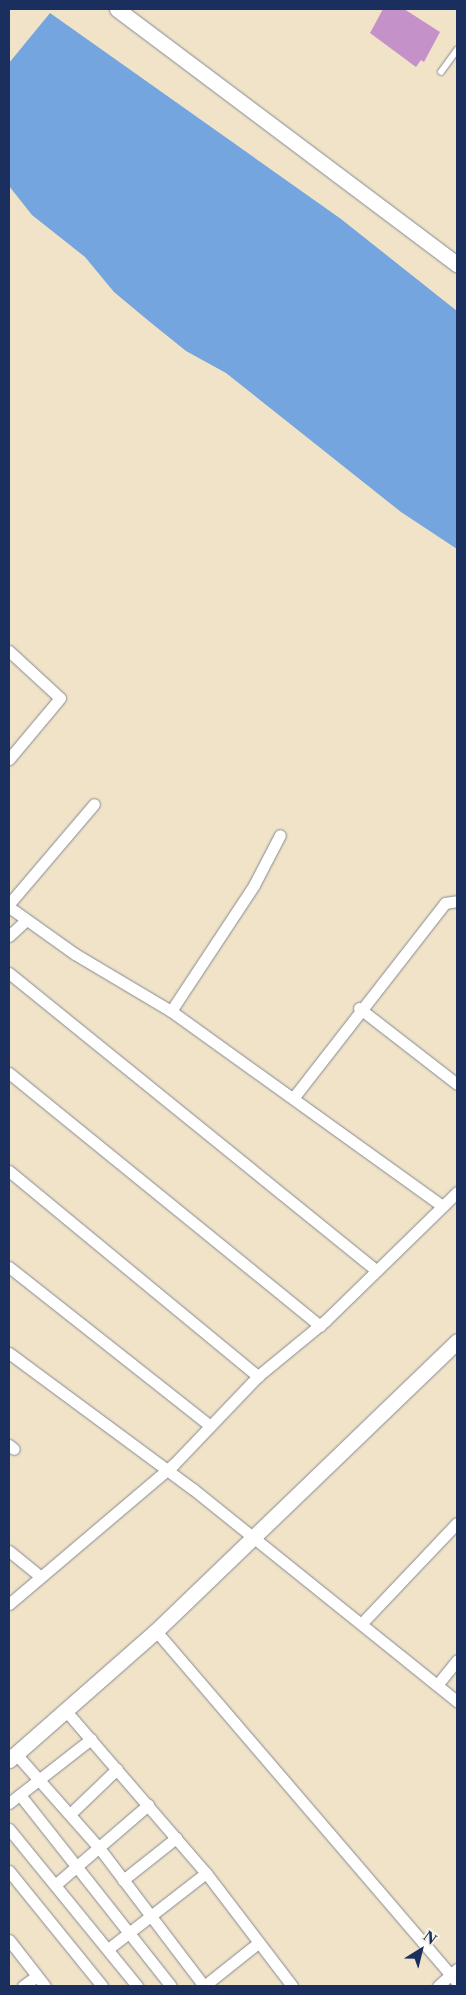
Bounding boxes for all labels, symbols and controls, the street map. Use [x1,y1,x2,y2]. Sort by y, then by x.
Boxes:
north arrow [396,1925,446,1975]
text: N [420,1927,440,1949]

